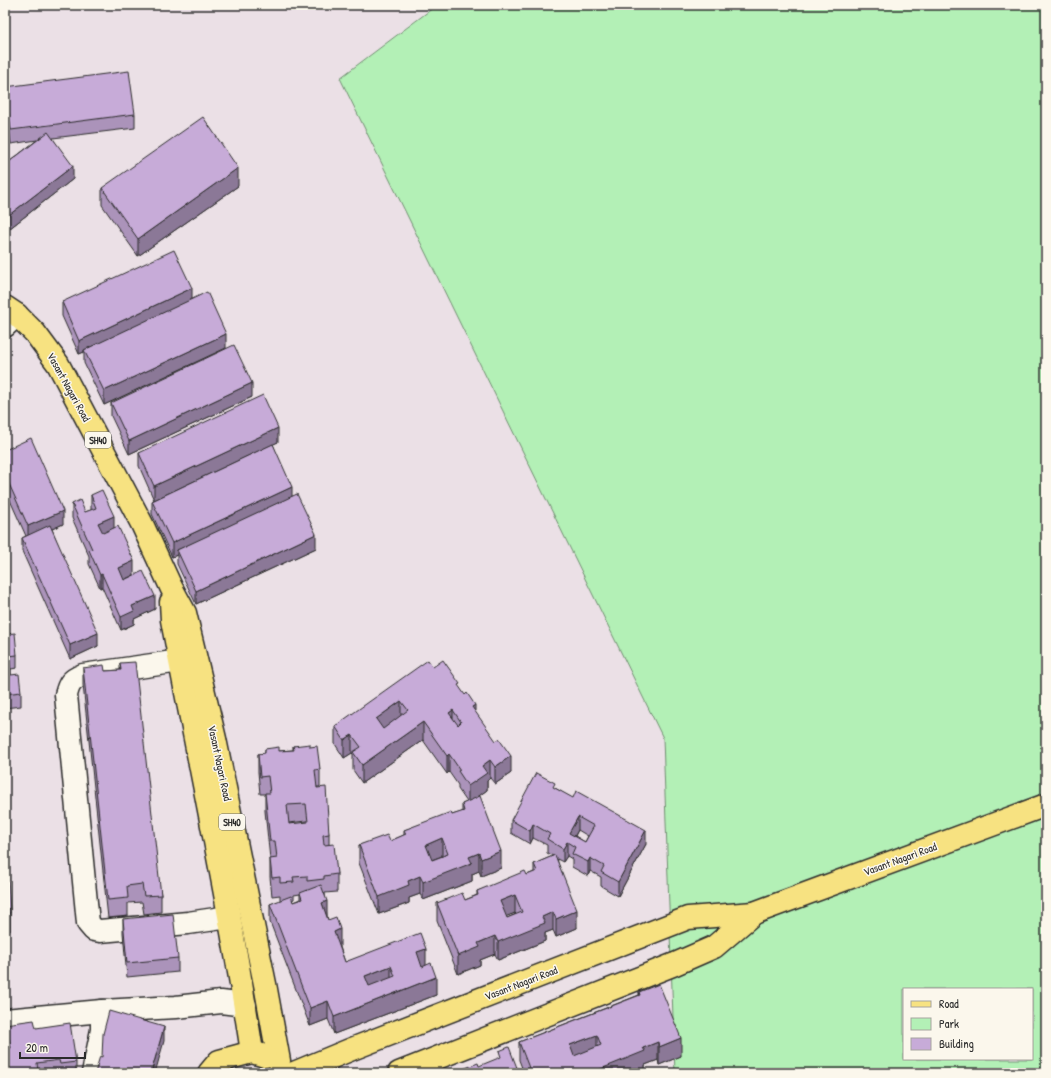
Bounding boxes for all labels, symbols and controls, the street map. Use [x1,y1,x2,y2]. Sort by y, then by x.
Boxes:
street label: Vasant Nagari Road [44,350,94,425]
road number: SH40 [85,432,111,448]
street label: Vasant Nagari Road [205,724,235,803]
road number: SH40 [219,814,245,830]
street label: Vasant Nagari Road [861,839,939,879]
street label: Vasant Nagari Road [483,962,560,1003]
legend [903,988,1033,1060]
text: Road [939,995,959,1012]
text: Park [939,1015,959,1032]
scale bar [20,1034,85,1060]
text: Building [939,1035,974,1052]
text: 20 m [26,1039,48,1056]

